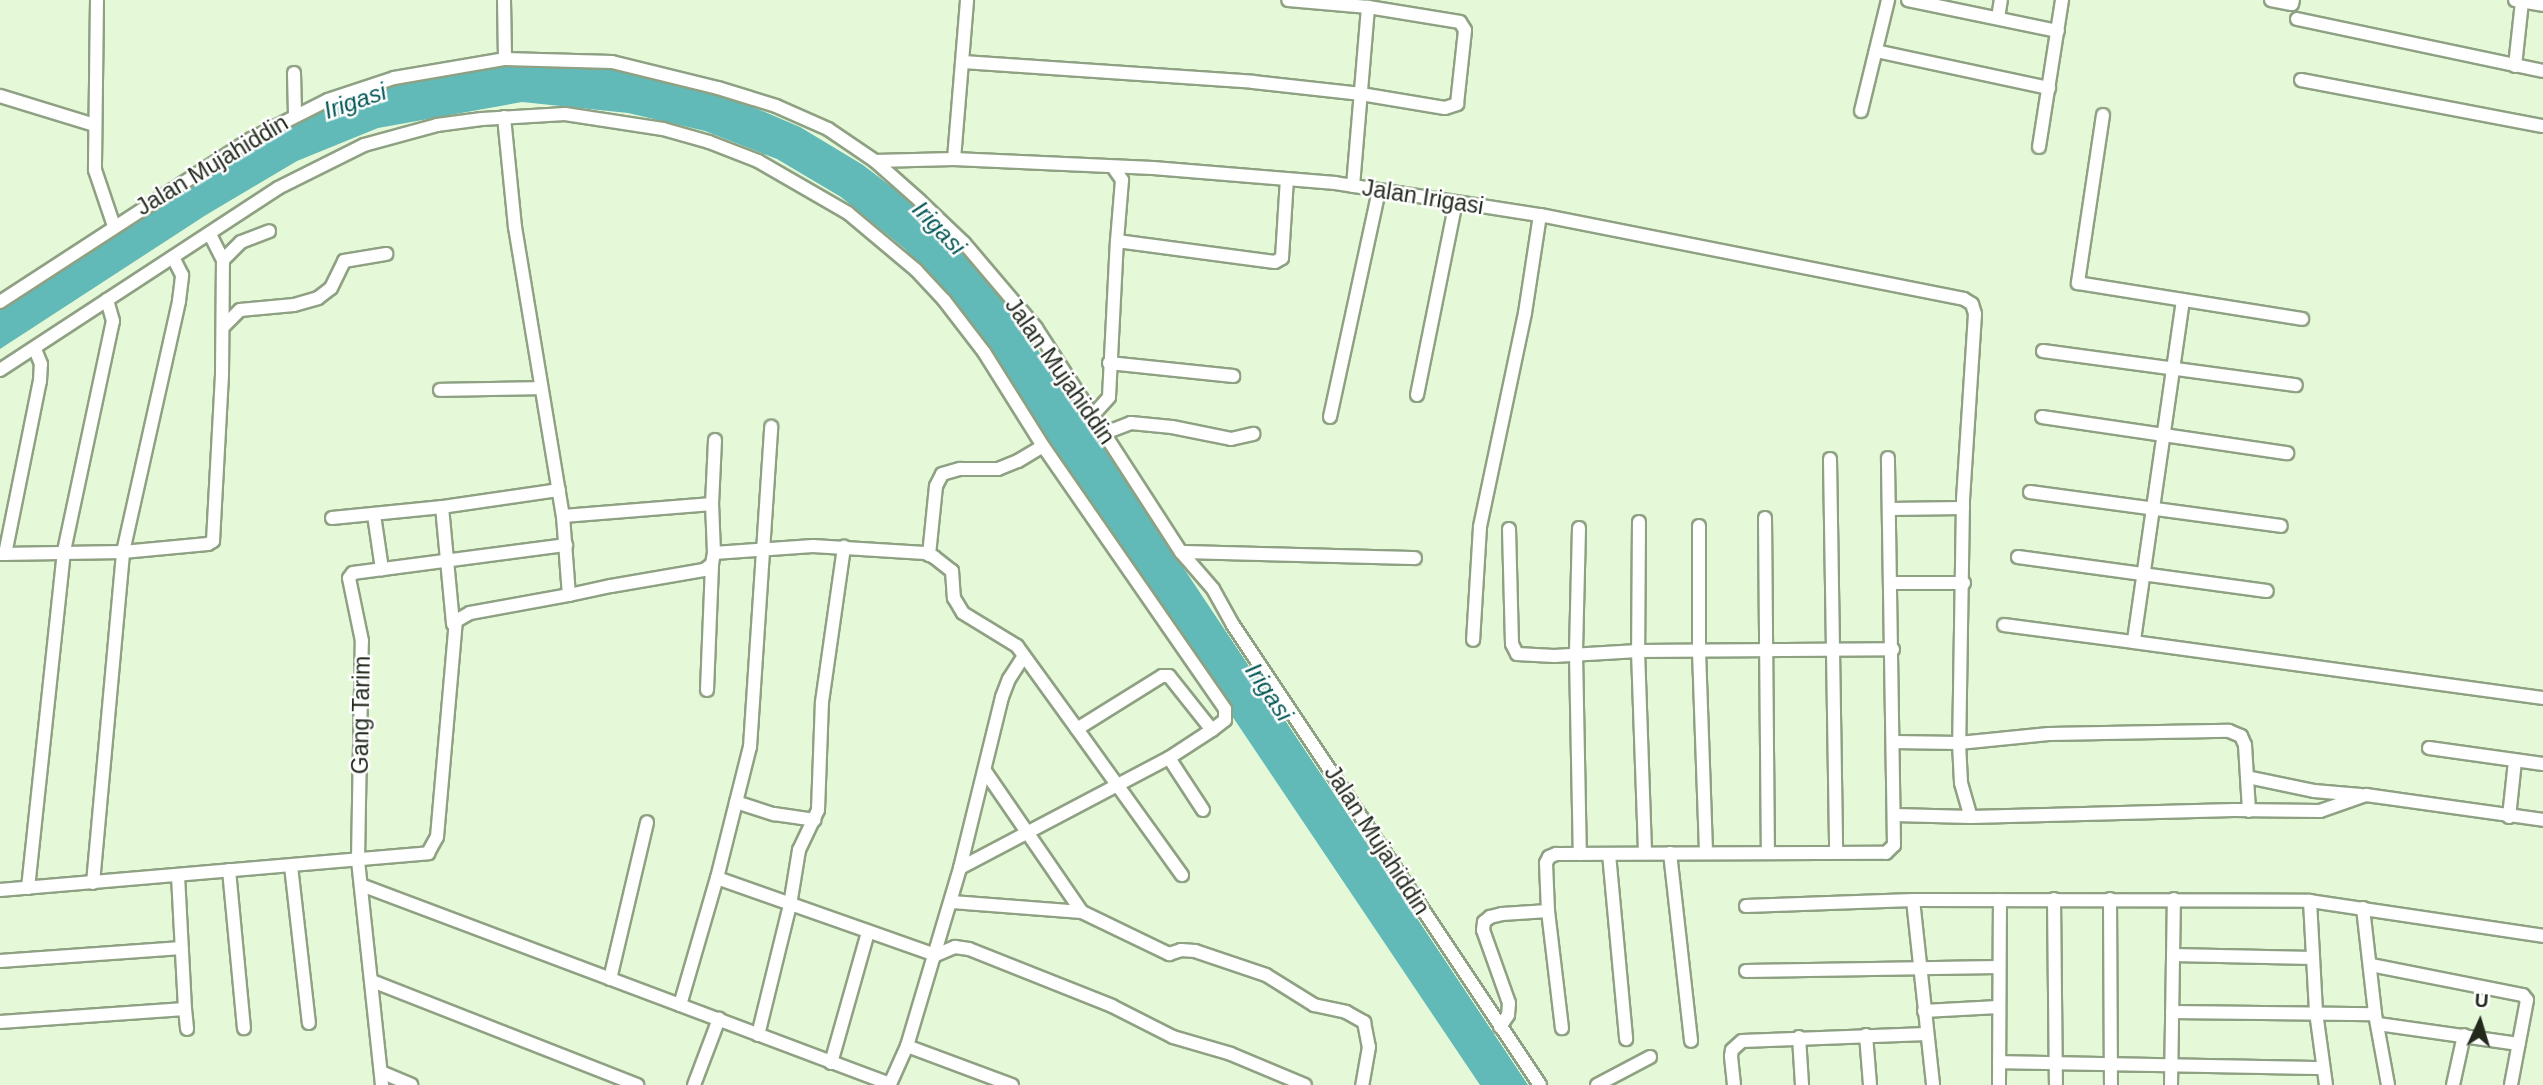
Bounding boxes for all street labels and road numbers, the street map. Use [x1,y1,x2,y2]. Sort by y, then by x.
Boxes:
street label: Jalan Mujahiddin [131,109,293,221]
street label: Jalan Irigasi [1360,174,1486,220]
street label: Jalan Mujahiddin [999,292,1121,450]
street label: Gang Tarim [346,655,376,775]
street label: Jalan Mujahiddin [1318,760,1436,920]

